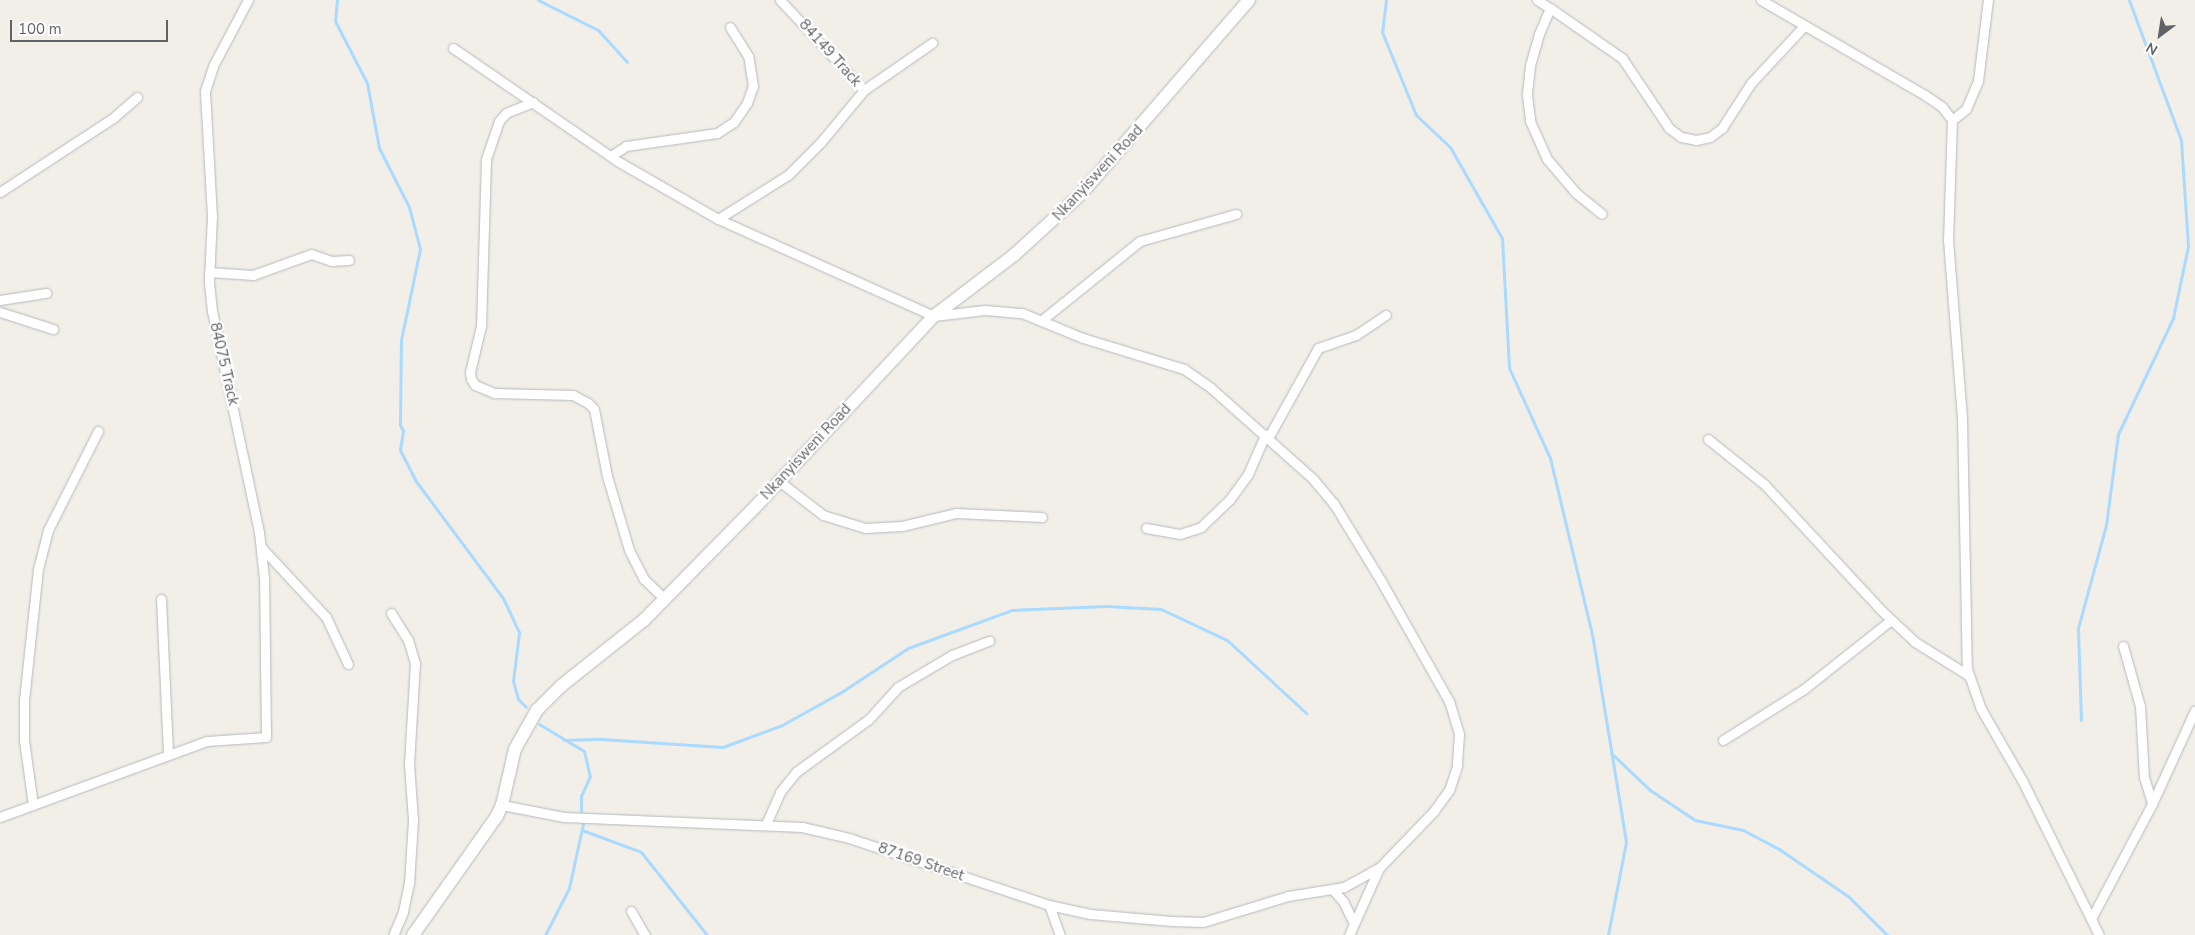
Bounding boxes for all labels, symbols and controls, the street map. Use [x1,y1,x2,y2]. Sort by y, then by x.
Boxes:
scale bar [12,10,170,42]
north arrow [2135,10,2185,60]
street label: 84149 Track [795,16,865,90]
text: 100 m [18,19,62,39]
text: N [2143,37,2161,59]
street label: Nkanyisweni Road [1049,121,1147,225]
street label: 84075 Track [206,321,242,407]
street label: Nkanyisweni Road [757,400,855,504]
street label: 87169 Street [876,839,966,885]

